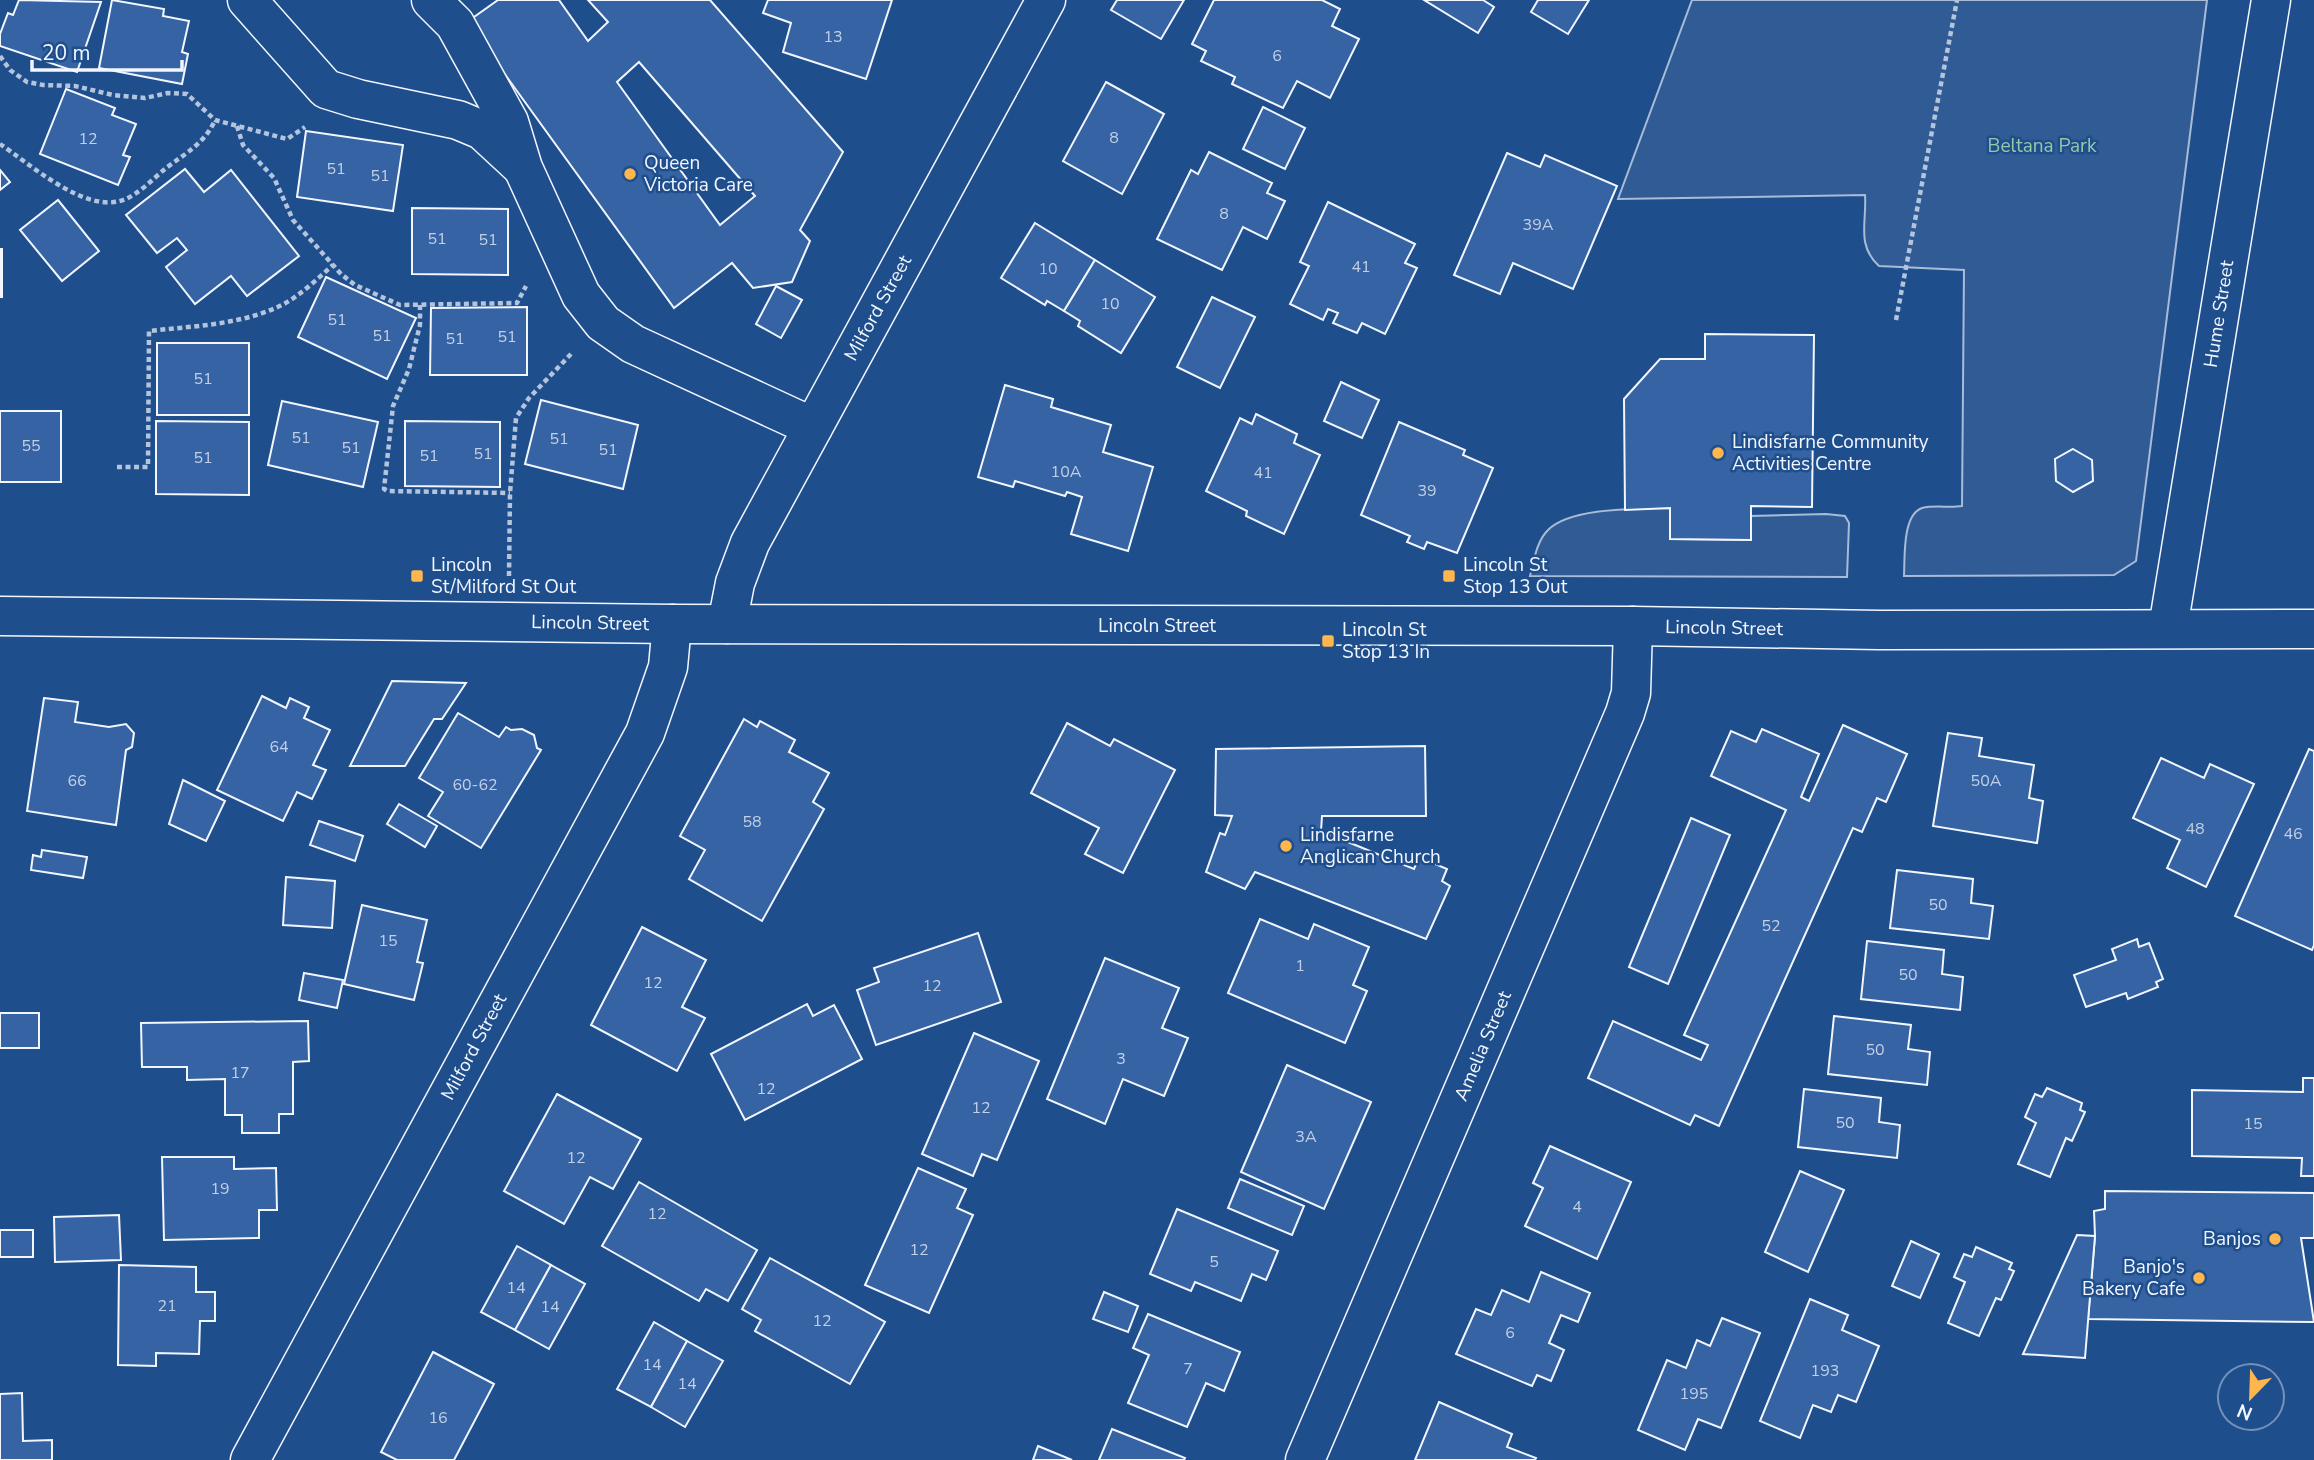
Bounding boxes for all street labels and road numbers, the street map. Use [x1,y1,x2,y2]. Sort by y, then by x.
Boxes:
street label: Milford Street [838,250,918,366]
street label: Hume Street [2198,258,2240,369]
street label: Lincoln Street [531,609,649,637]
street label: Lincoln Street [1098,613,1216,639]
street label: Lincoln Street [1665,614,1783,642]
street label: Amelia Street [1448,987,1518,1105]
street label: Milford Street [435,989,513,1105]

